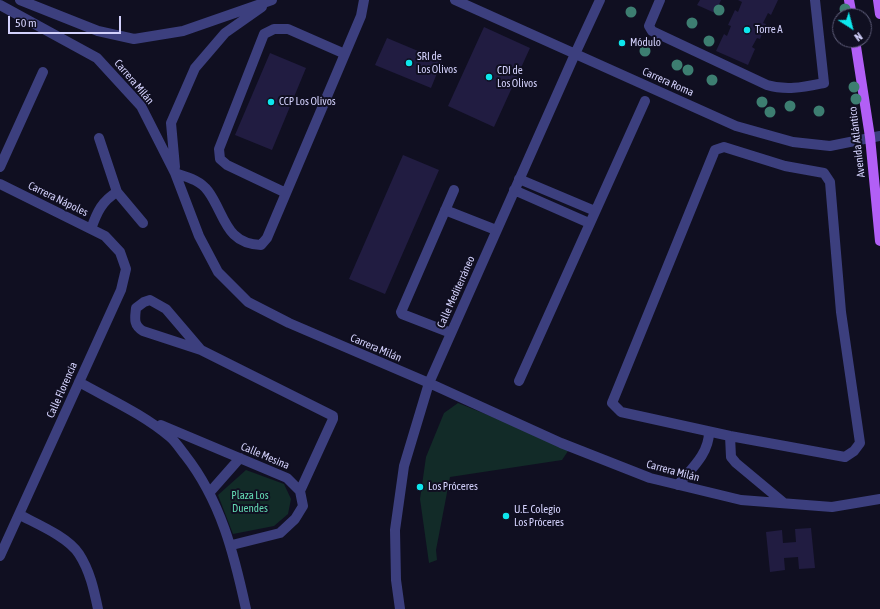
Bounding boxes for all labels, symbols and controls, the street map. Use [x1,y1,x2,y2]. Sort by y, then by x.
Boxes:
scale bar [10,8,123,34]
north arrow [832,8,872,48]
text: 50 m [15,16,37,30]
place label: Torre A [755,23,783,37]
marker: Torre A [742,25,752,35]
text: N [852,30,865,44]
place label: Módulo [630,36,661,50]
marker: Módulo [617,38,627,48]
place label: SRI de Los Olivos [417,50,457,76]
street label: Carrera Milán [111,57,157,107]
marker: SRI de Los Olivos [404,58,414,68]
place label: CDI de Los Olivos [497,64,537,90]
street label: Carrera Roma [640,65,696,99]
marker: CDI de Los Olivos [484,72,494,82]
place label: CCP Los Olivos [279,95,336,109]
marker: CCP Los Olivos [266,97,276,107]
street label: Avenida Atlántico [846,106,868,178]
street label: Carrera Nápoles [26,179,90,219]
street label: Calle Mediterráneo [434,254,478,330]
street label: Carrera Milán [348,331,404,365]
street label: Calle Florencia [44,360,80,420]
street label: Calle Mesina [239,440,291,472]
street label: Carrera Milán [645,458,701,484]
place label: Los Próceres [428,480,478,494]
marker: Los Próceres [415,482,425,492]
park label: Plaza Los Duendes [231,489,269,515]
place label: U.E. Colegio Los Próceres [514,503,564,529]
marker: U.E. Colegio Los Próceres [501,511,511,521]

